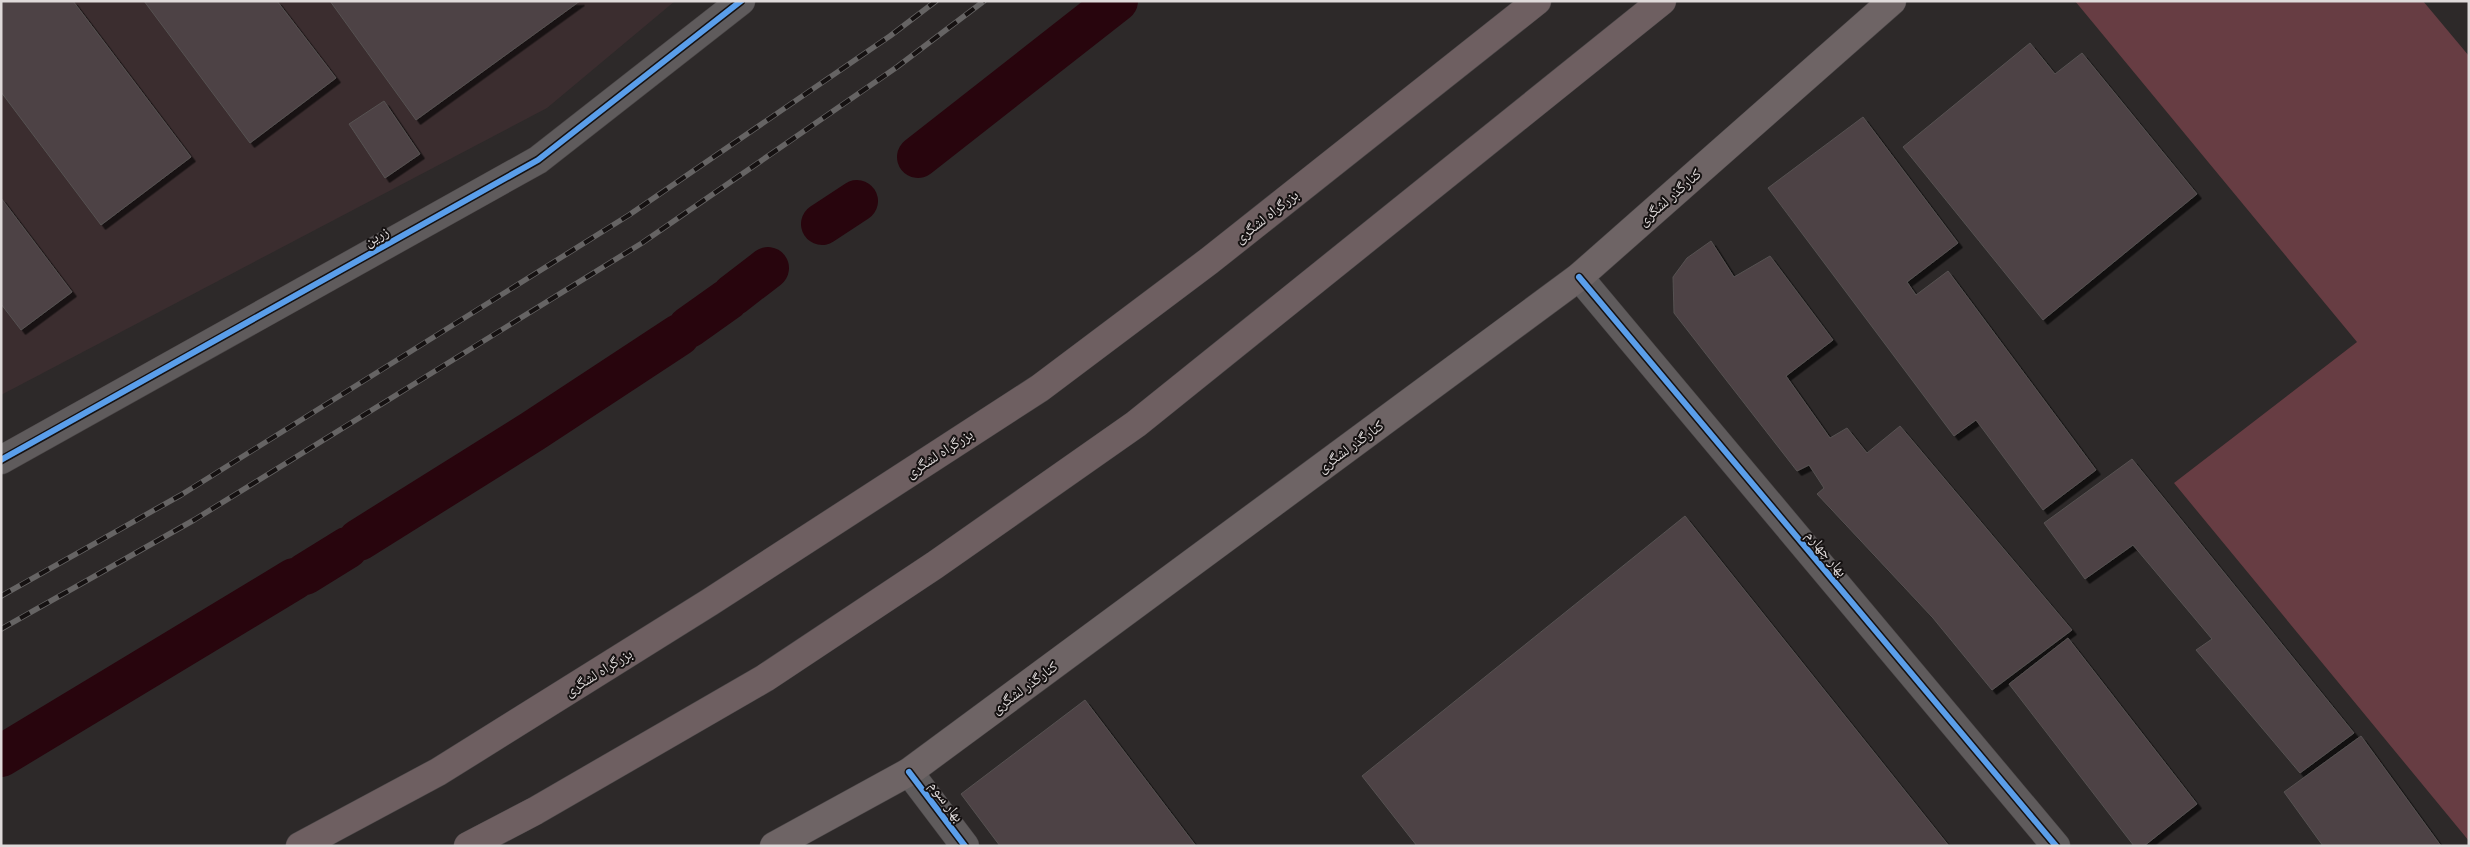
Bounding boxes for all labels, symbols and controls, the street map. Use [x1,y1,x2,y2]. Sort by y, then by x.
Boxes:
street label: کنارگذر لشگری [1633,163,1705,231]
street label: بزرگراه لشگری [1229,184,1303,248]
street label: زرین [360,221,392,251]
street label: کنارگذر لشگری [1312,415,1388,477]
street label: بزرگراه لشگری [901,423,977,483]
street label: بهار چهارم [1801,525,1853,581]
street label: بزرگراه لشگری [560,643,636,701]
street label: کنارگذر لشگری [986,656,1062,718]
street label: بهار سوم [924,776,970,826]

